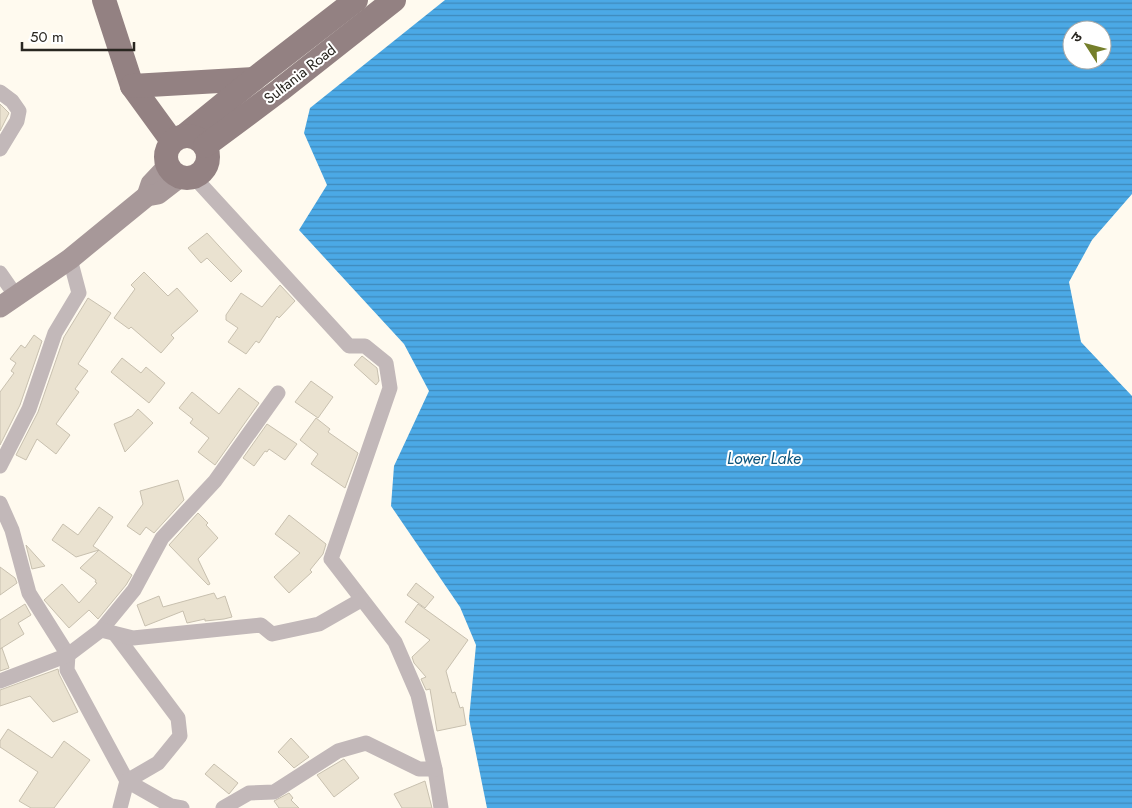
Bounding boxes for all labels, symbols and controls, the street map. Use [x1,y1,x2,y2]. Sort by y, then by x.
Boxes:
scale bar [22,20,135,52]
north arrow [1062,20,1112,70]
text: 50 m [30,26,64,48]
text: उ [1066,28,1087,47]
street label: Sultania Road [259,39,341,109]
water label: Lower Lake [727,447,801,470]

